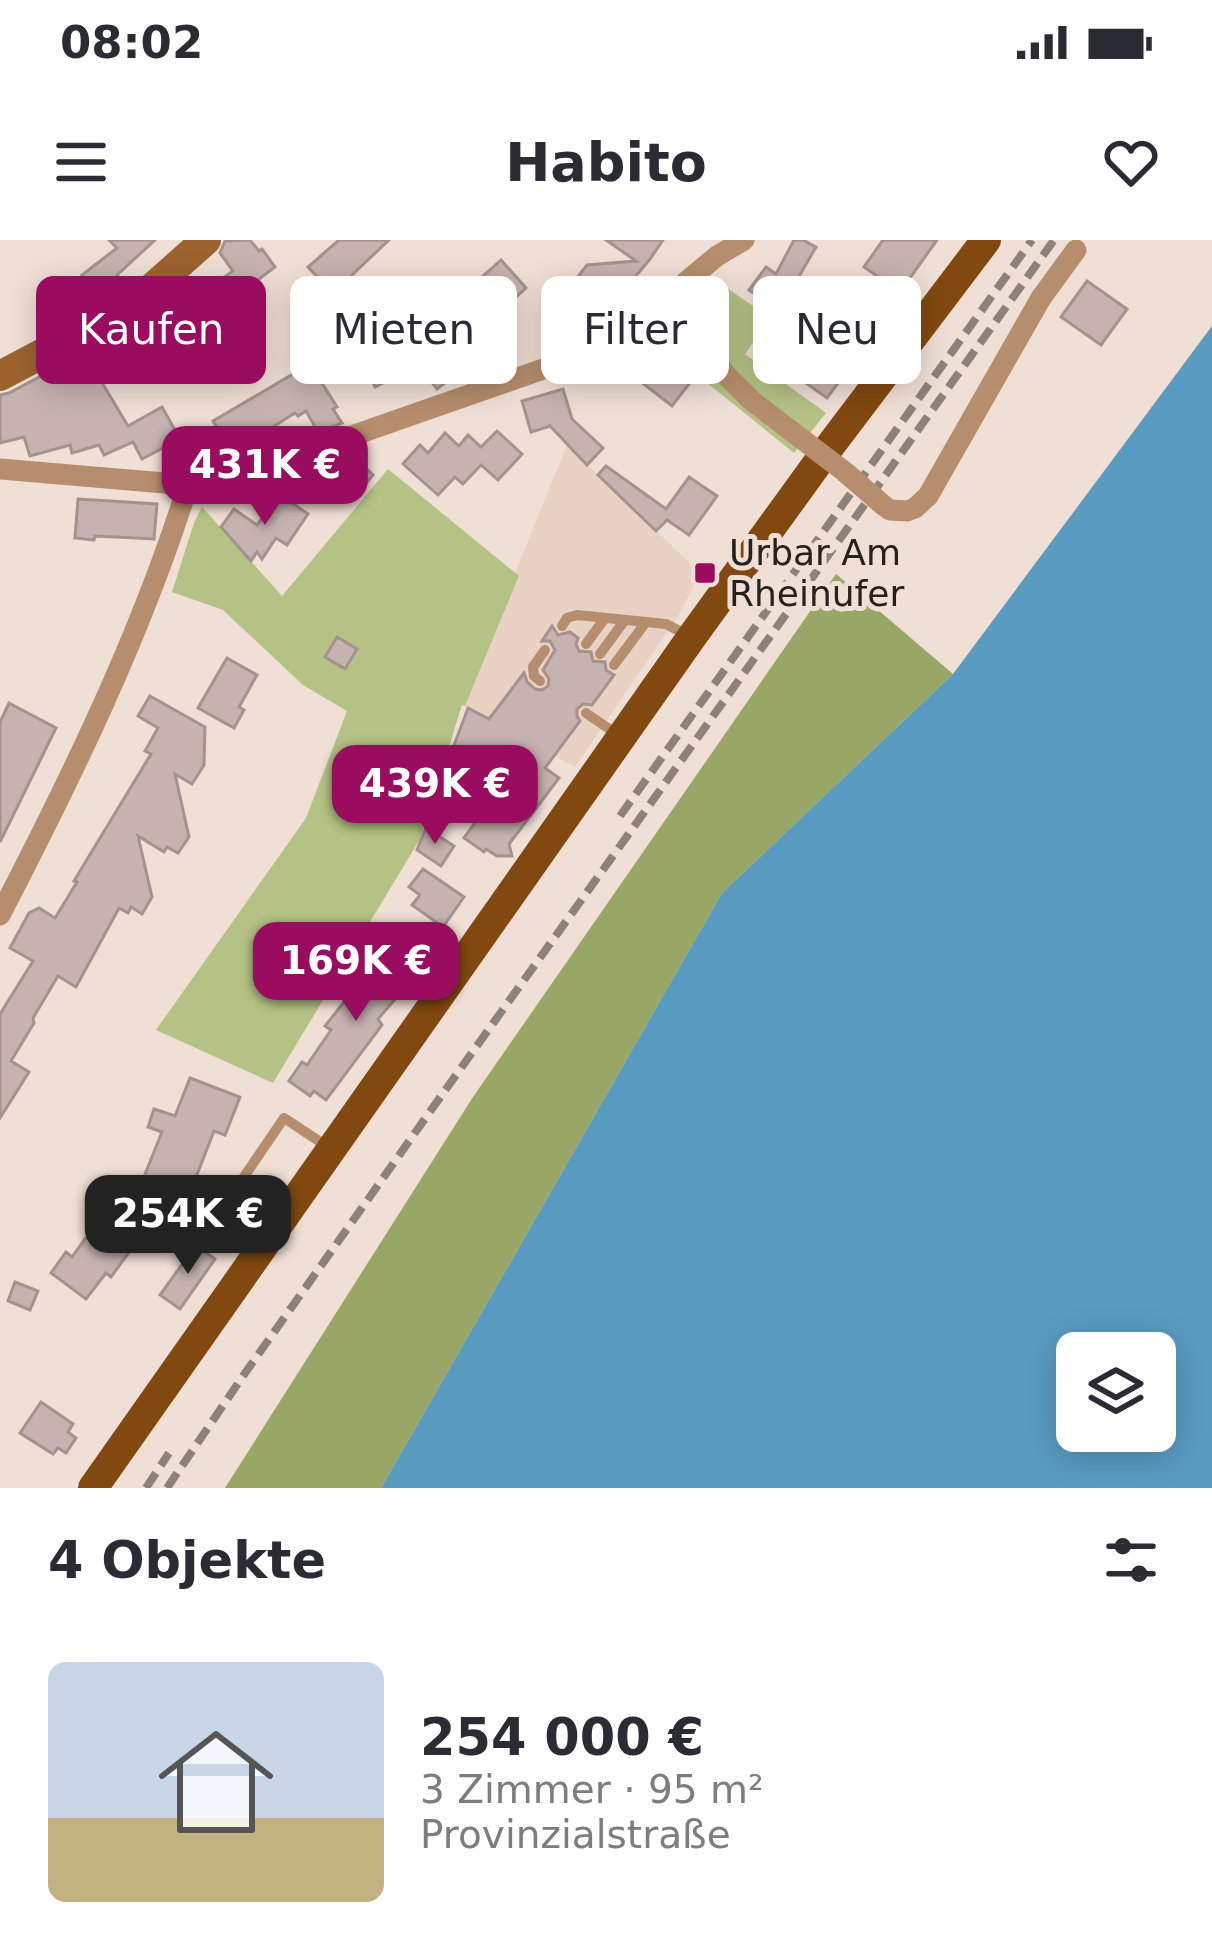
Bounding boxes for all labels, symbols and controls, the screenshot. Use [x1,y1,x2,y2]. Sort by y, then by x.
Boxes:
text: 08:02 [60,16,203,69]
icon: menu [48,129,114,195]
icon: heart [1098,129,1164,195]
text: Habito [505,131,707,194]
chip: Kaufen [36,276,266,384]
chip: Mieten [290,276,517,384]
chip: Filter [541,276,729,384]
chip: Neu [753,276,921,384]
pin: 431K € [167,426,363,528]
text: 431K € [189,442,341,487]
place label: Urbar Am Rheinufer [729,532,904,614]
marker: Urbar Am Rheinufer [692,560,718,586]
pin: 439K € [337,745,533,847]
text: 439K € [359,761,511,806]
pin: 169K € [258,922,454,1024]
text: 169K € [280,938,432,983]
pin: 254K € [90,1175,286,1277]
text: 254K € [112,1191,264,1236]
map controls [1056,1332,1176,1452]
button: layers [1056,1332,1176,1452]
icon: filters [1098,1527,1164,1593]
text: 4 Objekte [48,1531,326,1590]
text: 254 000 € [420,1708,704,1767]
icon: home [144,1710,288,1854]
text: 3 Zimmer · 95 m² [420,1767,764,1812]
text: Provinzialstraße [420,1812,731,1857]

